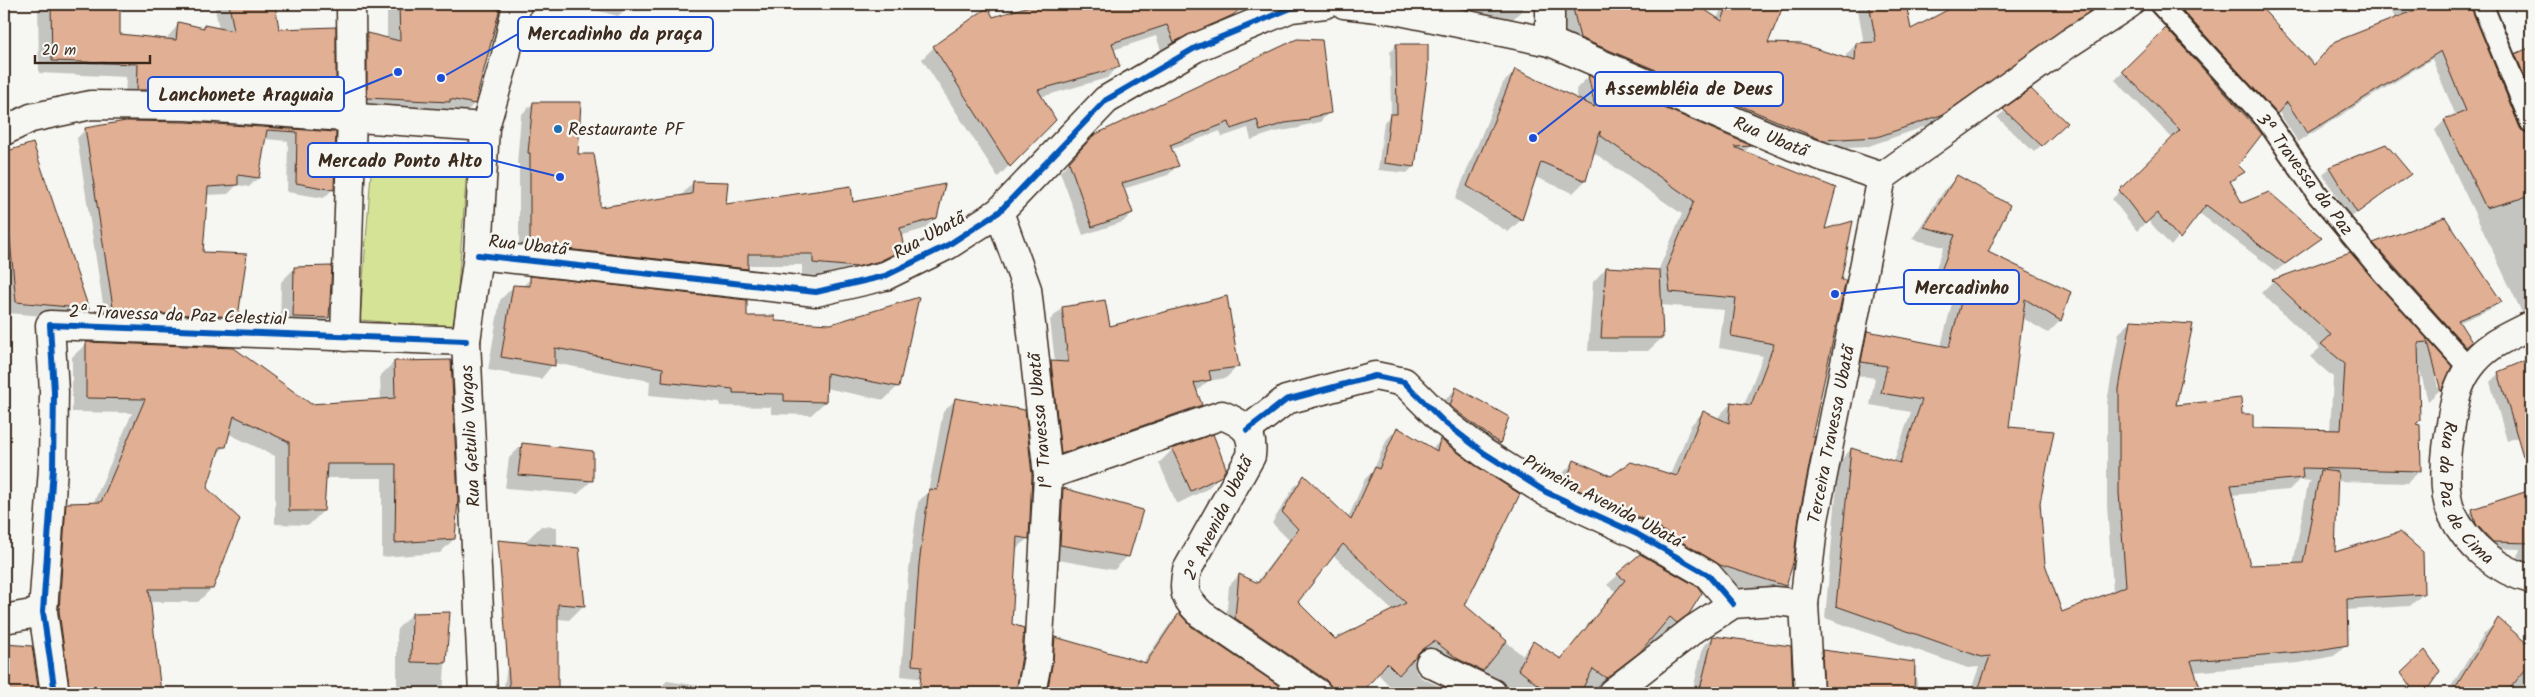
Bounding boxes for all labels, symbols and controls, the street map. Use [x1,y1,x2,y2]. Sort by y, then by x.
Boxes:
callout: Mercadinho da praça [518,17,713,51]
text: Mercadinho da praça [528,20,703,50]
scale bar [35,32,150,64]
text: 20 m [42,39,76,63]
callout: Assembléia de Deus [1595,72,1783,106]
text: Assembléia de Deus [1605,75,1773,105]
callout: Lanchonete Araguaia [148,77,344,111]
text: Lanchonete Araguaia [158,81,334,111]
street label: 3ª Travessa da Paz [2248,107,2360,243]
street label: Rua Ubatã [1728,109,1813,167]
place label: Restaurante PF [568,116,685,145]
marker: Restaurante PF [552,123,564,135]
callout: Mercado Ponto Alto [308,143,492,177]
text: Mercado Ponto Alto [318,147,482,177]
street label: Rua Ubatã [888,204,973,268]
street label: Rua Ubatã [487,228,570,265]
callout: Mercadinho [1904,270,2019,304]
text: Mercadinho [1915,274,2010,304]
street label: 2ª Travessa da Paz Celestial [68,298,288,335]
street label: Terceira Travessa Ubatã [1801,342,1865,526]
street label: 1ª Travessa Ubatã [1021,350,1062,490]
street label: Rua Getulio Vargas [453,364,490,508]
street label: Rua da Paz de Cima [2429,419,2500,573]
street label: Primeira Avenida Ubatá [1517,448,1689,558]
street label: 2ª Avenida Ubatã [1177,450,1263,586]

